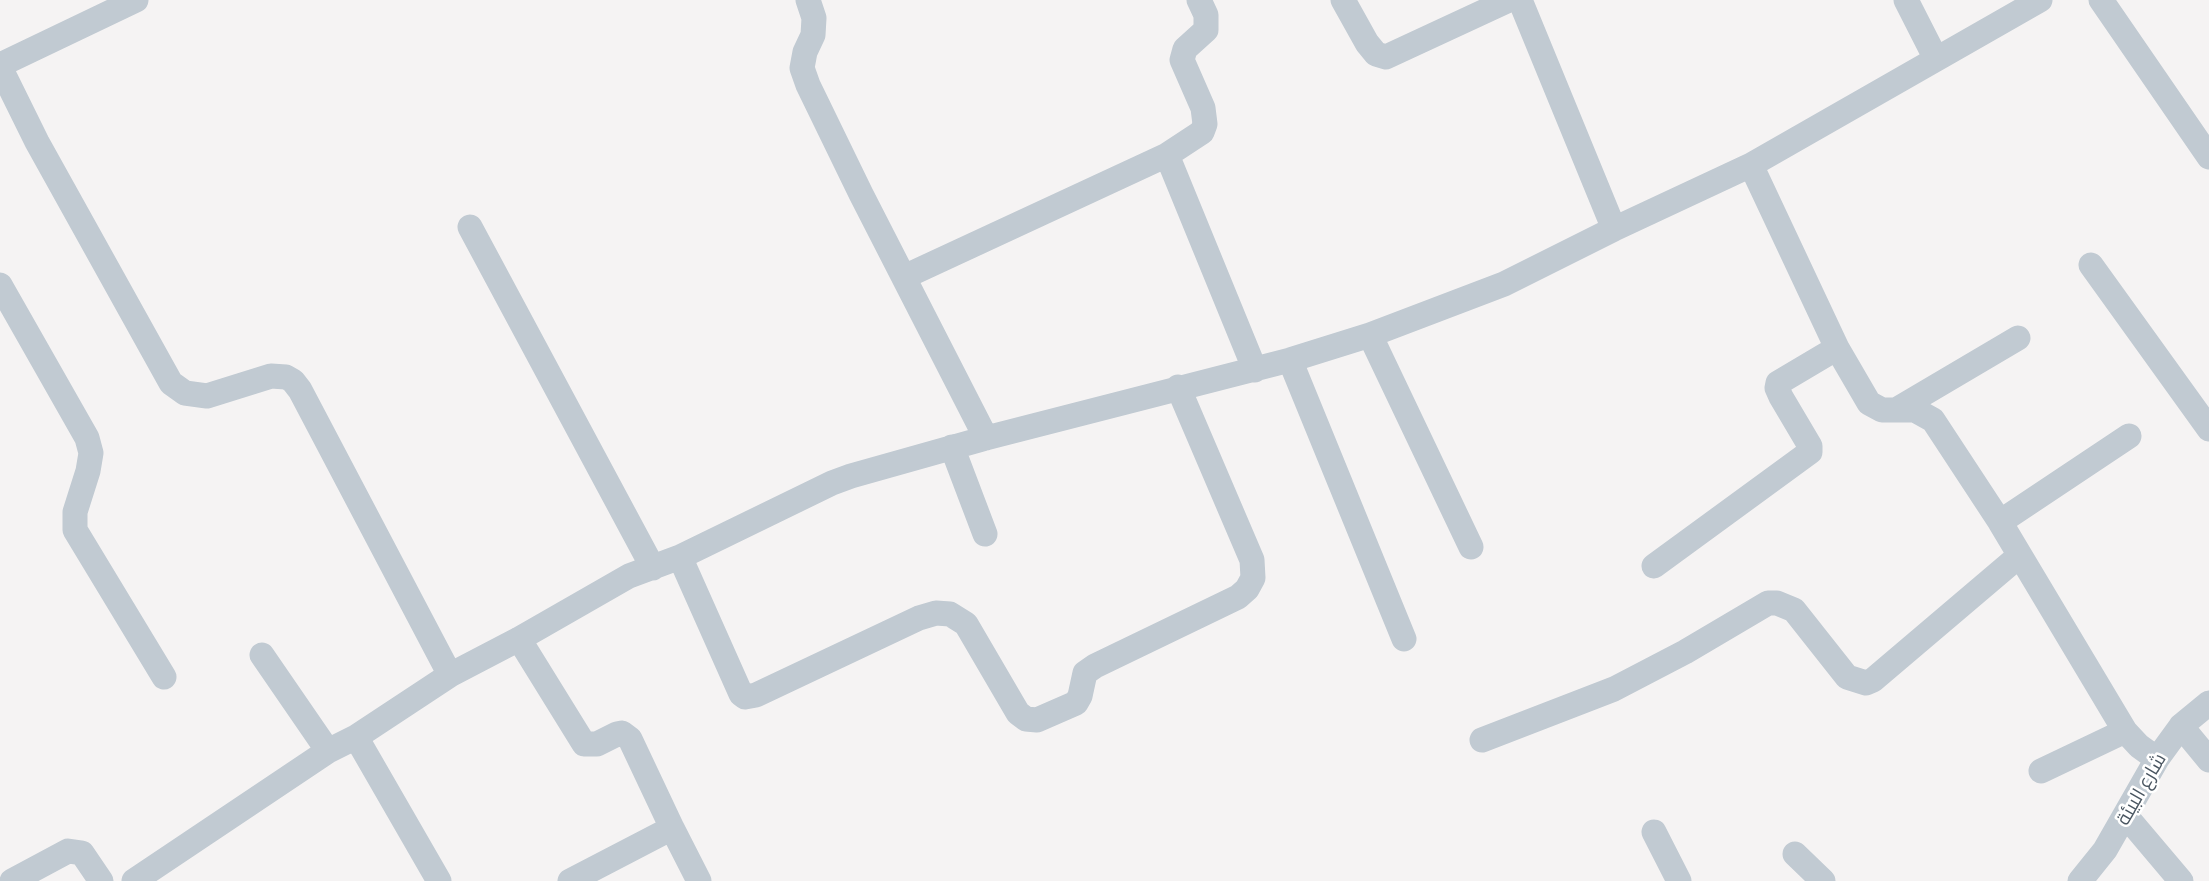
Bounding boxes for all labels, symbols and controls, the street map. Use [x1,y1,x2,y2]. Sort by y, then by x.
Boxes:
street label: شارع البيئة [2111,749,2171,829]

